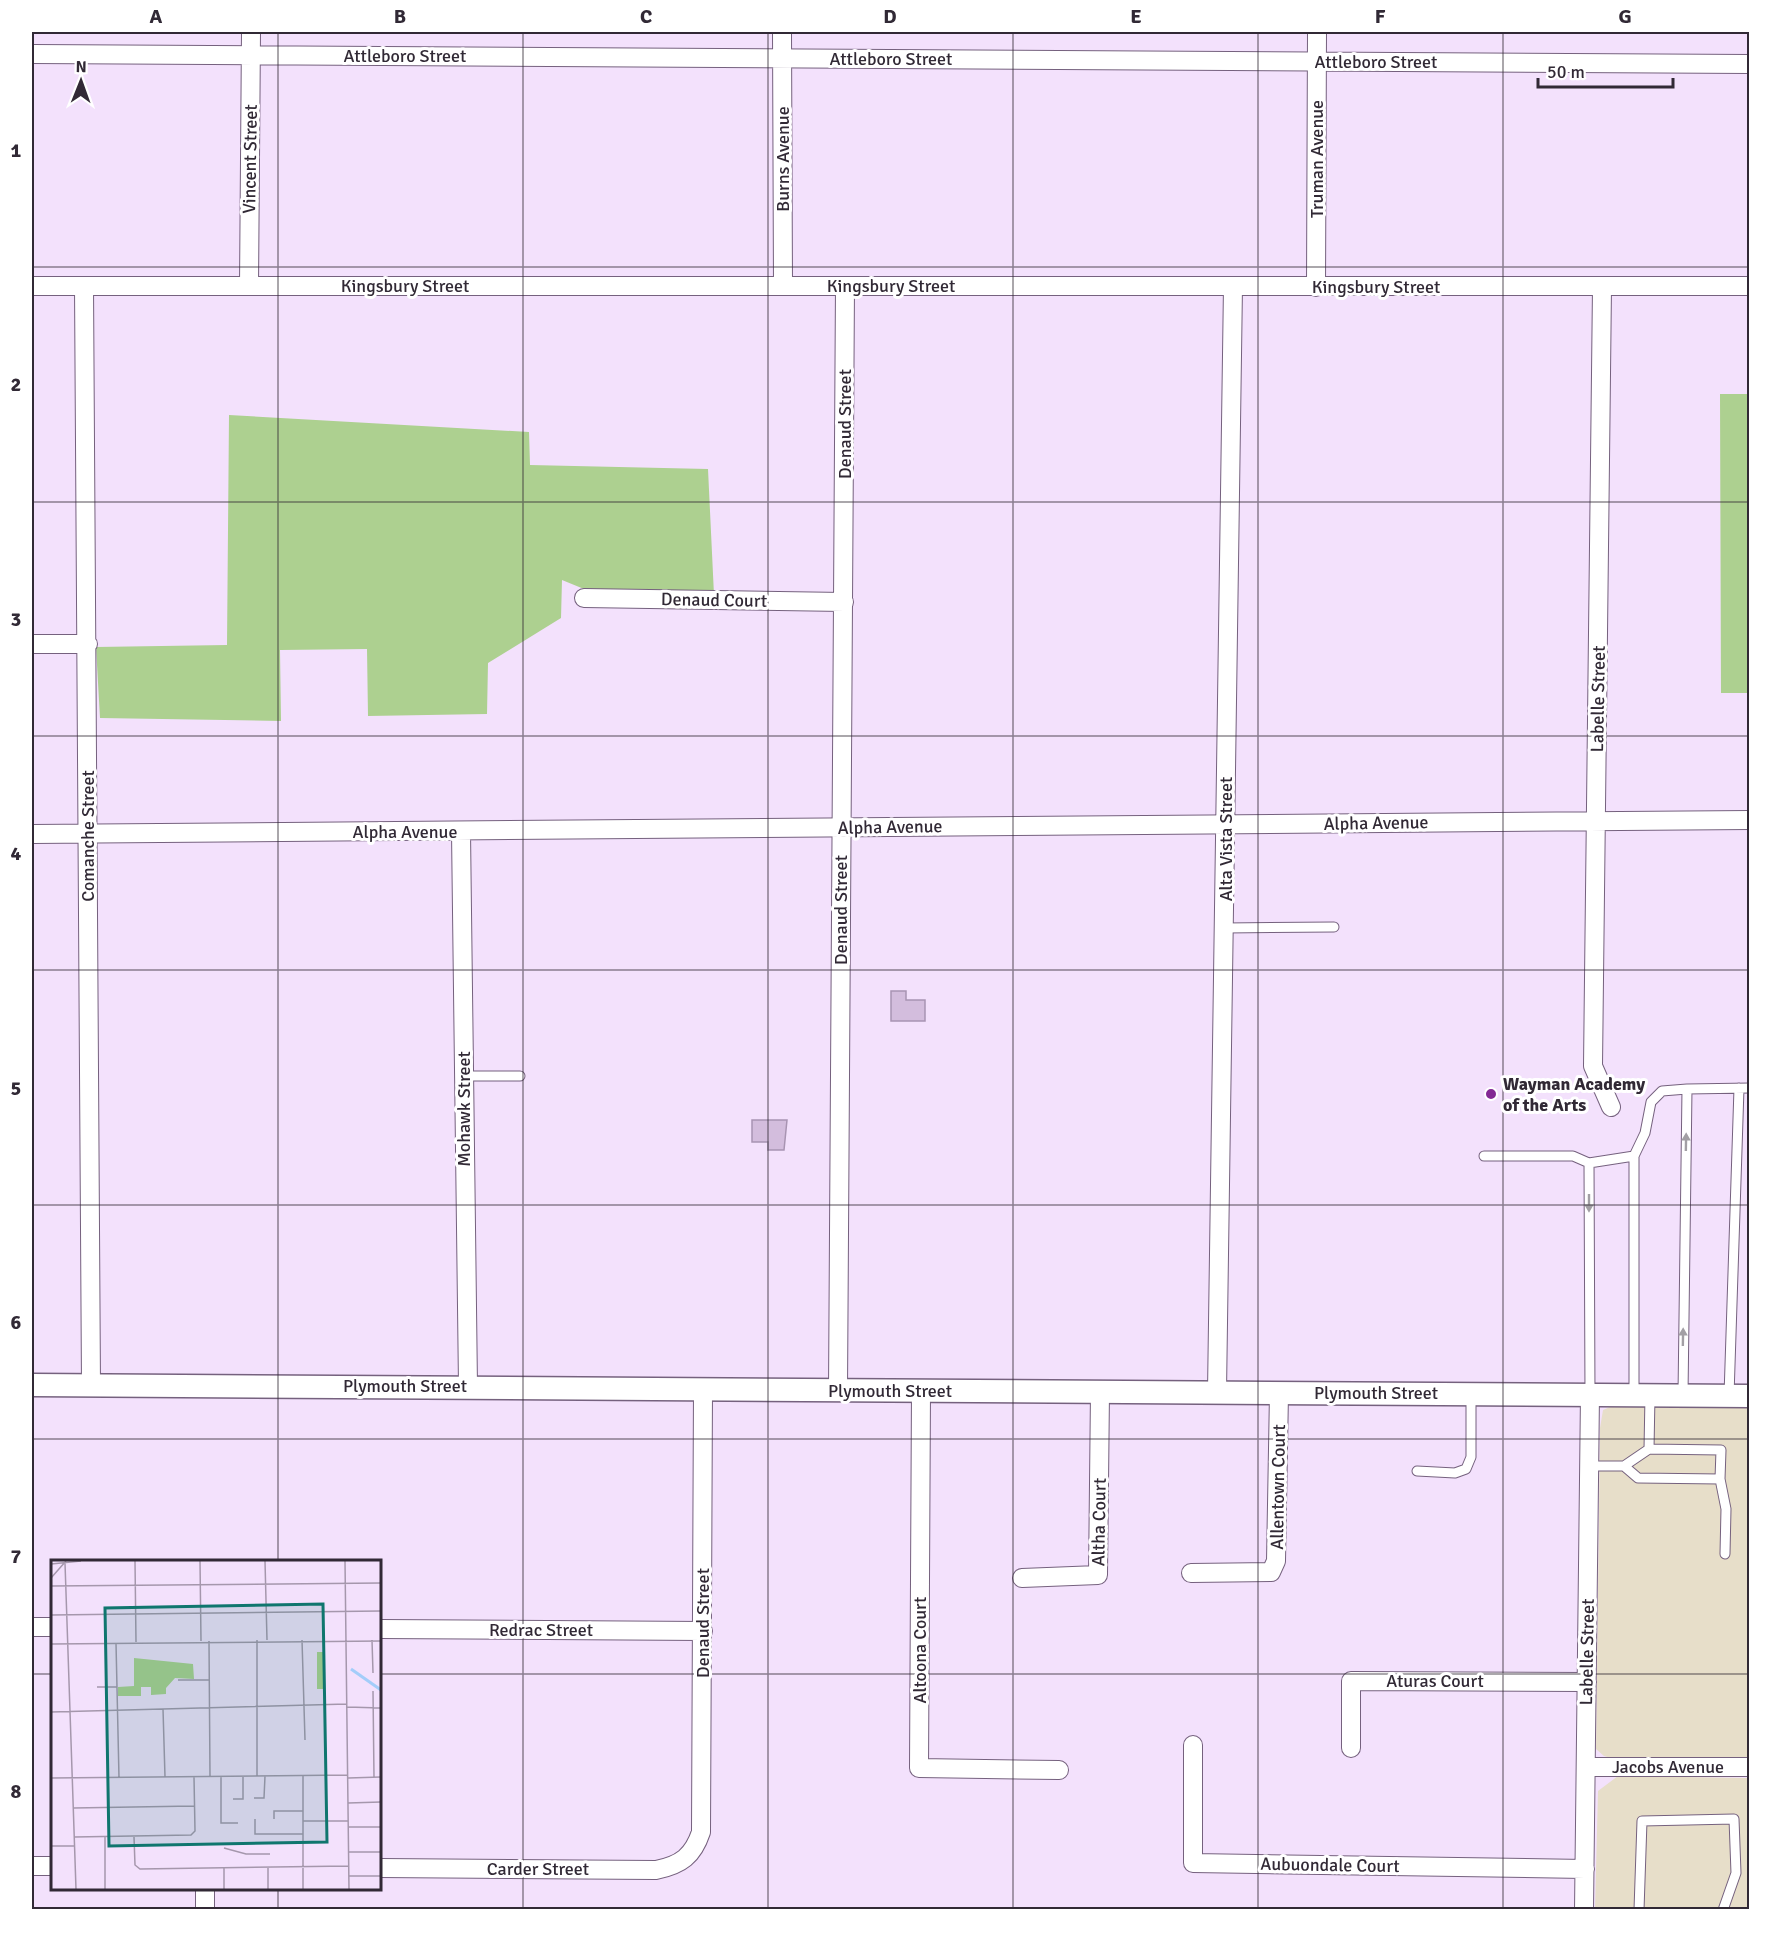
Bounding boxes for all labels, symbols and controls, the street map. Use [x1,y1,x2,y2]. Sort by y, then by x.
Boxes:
text: A [150,4,163,29]
text: B [394,4,406,29]
text: C [640,4,652,29]
text: D [883,4,897,29]
text: E [1130,4,1142,29]
text: F [1375,4,1386,29]
text: G [1618,4,1632,29]
street label: Attleboro Street [344,45,466,67]
street label: Attleboro Street [830,48,952,70]
north arrow [51,51,111,111]
street label: Attleboro Street [1315,51,1437,73]
scale bar [1538,51,1673,89]
text: N [76,57,87,77]
text: 50 m [1547,61,1585,83]
street label: Truman Avenue [1306,100,1328,218]
street label: Vincent Street [238,104,262,214]
street label: Burns Avenue [772,106,794,212]
text: 1 [11,138,22,163]
street label: Kingsbury Street [341,275,469,297]
street label: Kingsbury Street [827,275,955,297]
street label: Kingsbury Street [1312,276,1440,298]
street label: Denaud Street [834,369,856,479]
text: 2 [11,372,21,397]
street label: Denaud Court [661,588,767,612]
text: 3 [11,607,21,632]
street label: Labelle Street [1586,645,1610,753]
street label: Comanche Street [77,770,99,902]
street label: Alta Vista Street [1215,777,1237,901]
street label: Alpha Avenue [1323,811,1429,835]
street label: Alpha Avenue [837,815,943,839]
street label: Alpha Avenue [353,821,457,843]
text: 4 [11,841,22,866]
street label: Denaud Street [830,855,852,965]
street label: Mohawk Street [453,1051,475,1167]
place label: Wayman Academy of the Arts [1503,1073,1645,1116]
text: 5 [11,1076,21,1101]
marker: Wayman Academy of the Arts [1484,1087,1498,1101]
one-way arrow [1681,1132,1691,1151]
one-way arrow [1584,1194,1594,1213]
text: 6 [11,1310,22,1335]
one-way arrow [1678,1327,1688,1346]
street label: Plymouth Street [343,1375,467,1397]
street label: Plymouth Street [828,1380,952,1402]
street label: Plymouth Street [1314,1382,1438,1404]
street label: Allentown Court [1266,1424,1290,1550]
street label: Altha Court [1087,1478,1111,1566]
text: 7 [11,1544,22,1569]
inset map [51,1560,381,1890]
street label: Denaud Street [692,1568,714,1678]
street label: Altoona Court [909,1597,931,1703]
street label: Labelle Street [1575,1598,1599,1706]
street label: Redrac Street [489,1619,593,1641]
street label: Aturas Court [1386,1670,1484,1692]
street label: Jacobs Avenue [1612,1756,1724,1778]
text: 8 [11,1779,22,1804]
street label: Aubuondale Court [1260,1853,1400,1877]
street label: Carder Street [487,1858,589,1880]

